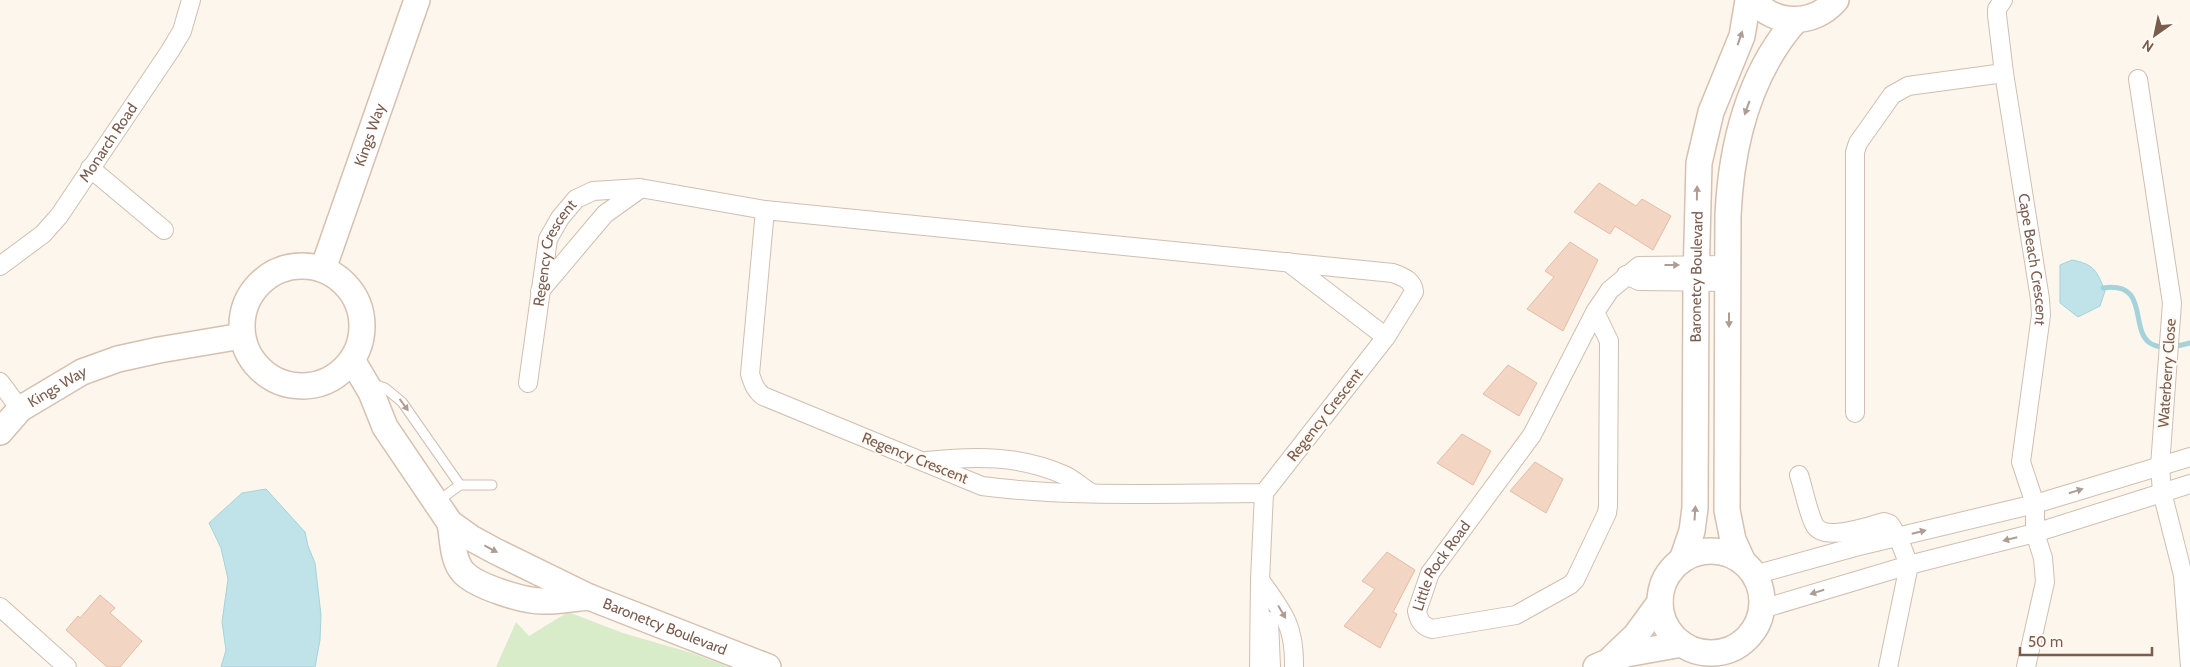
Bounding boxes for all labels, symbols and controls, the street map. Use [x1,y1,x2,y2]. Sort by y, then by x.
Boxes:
north arrow [2130,10,2180,60]
one-way arrow [1737,31,1745,46]
text: N [2139,36,2157,56]
street label: Monarch Road [75,100,141,186]
one-way arrow [1743,100,1750,115]
street label: Kings Way [351,101,389,169]
one-way arrow [1694,185,1702,201]
street label: Cape Beach Crescent [2014,192,2050,327]
street label: Regency Crescent [530,196,580,308]
street label: Baronetcy Boulevard [1687,211,1707,343]
one-way arrow [1664,261,1680,269]
one-way arrow [1725,312,1733,328]
street label: Waterberry Close [2154,318,2180,428]
street label: Kings Way [25,362,89,411]
street label: Regency Crescent [1283,365,1367,465]
one-way arrow [399,399,409,412]
street label: Regency Crescent [859,428,971,488]
one-way arrow [2069,487,2084,495]
one-way arrow [1691,505,1699,521]
street label: Little Rock Road [1409,518,1474,613]
one-way arrow [1912,528,1927,536]
one-way arrow [2002,536,2017,544]
one-way arrow [484,545,499,553]
one-way arrow [1809,589,1824,597]
street label: Baronetcy Boulevard [600,594,729,659]
one-way arrow [1277,605,1287,618]
scale bar [2020,624,2152,656]
text: 50 m [2028,633,2063,651]

